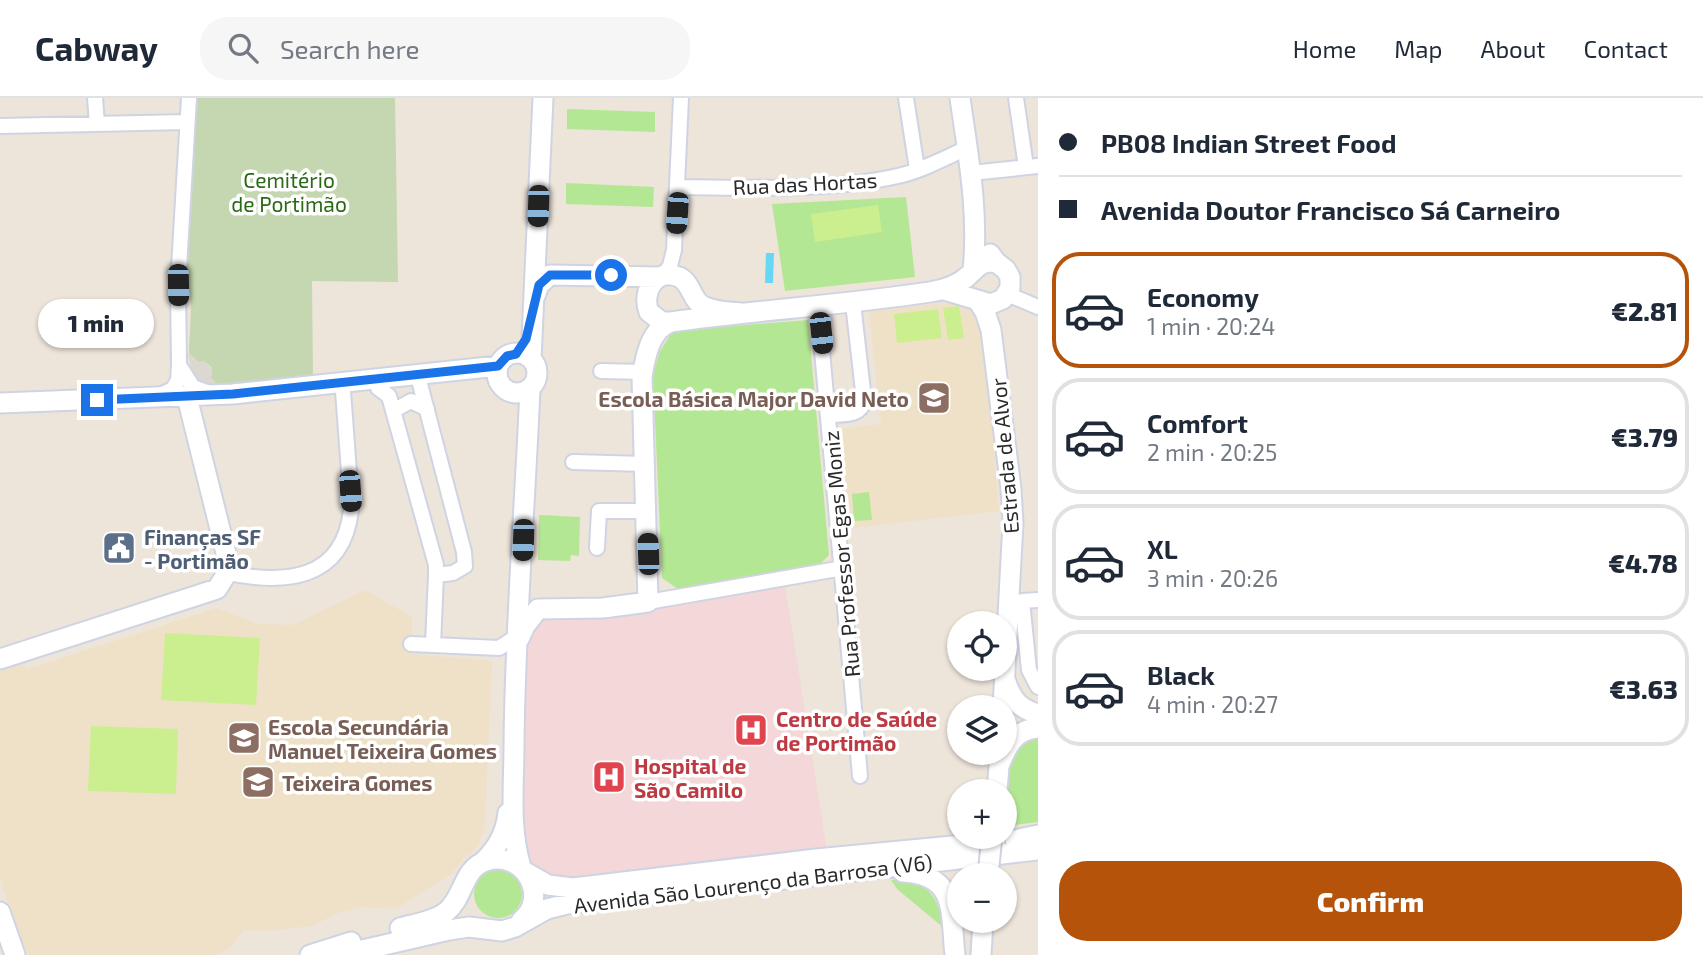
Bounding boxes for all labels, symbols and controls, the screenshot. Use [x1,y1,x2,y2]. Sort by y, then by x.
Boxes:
search box [200,17,690,80]
text: Cabway [35,28,158,68]
icon: search [224,29,262,67]
text: Search here [280,33,420,64]
text: Home [1293,34,1356,63]
text: Map [1394,34,1442,63]
text: About [1480,34,1546,63]
text: Contact [1584,34,1668,63]
text: PB08 Indian Street Food [1101,127,1396,158]
park label: Cemitério de Portimão [231,167,347,216]
street label: Rua das Hortas [732,167,878,199]
car [527,185,550,227]
car [666,191,689,235]
text: Avenida Doutor Francisco Sá Carneiro [1101,194,1560,225]
route start [595,259,627,291]
car [168,264,189,306]
icon: car [1063,279,1126,342]
text: Economy [1147,281,1259,312]
text: €2.81 [1611,295,1678,326]
callout: 1 min [39,299,155,348]
text: 1 min [68,309,124,337]
car [809,311,834,355]
text: 1 min · 20:24 [1147,312,1275,340]
street label: Estrada de Alvor [985,376,1023,535]
school or university icon: Escola Básica Major David Neto [915,379,953,417]
route end [81,384,113,416]
place label: Escola Básica Major David Neto [598,386,909,411]
icon: car [1063,405,1126,468]
text: Comfort [1147,407,1248,438]
text: €3.79 [1611,421,1678,452]
street label: Rua Professor Egas Moniz [818,430,864,678]
text: 2 min · 20:25 [1147,438,1277,466]
car [339,469,362,513]
car [512,519,535,561]
place label: Finanças SF - Portimão [144,524,261,573]
public building icon: Finanças SF - Portimão [100,529,138,567]
icon: car [1063,531,1126,594]
car [637,533,660,575]
text: XL [1147,533,1178,564]
text: €4.78 [1608,547,1678,578]
text: 3 min · 20:26 [1147,564,1278,592]
map controls [947,611,1017,933]
button: locate [947,611,1017,681]
icon: car [1063,657,1126,720]
text: Black [1147,659,1215,690]
text: €3.63 [1609,673,1678,704]
text: 4 min · 20:27 [1147,690,1278,718]
button: layers [947,695,1017,765]
place label: Centro de Saúde de Portimão [776,706,937,755]
hospital icon: Centro de Saúde de Portimão [732,711,770,749]
place label: Escola Secundária Manuel Teixeira Gomes [268,714,497,763]
school or university icon: Escola Secundária Manuel Teixeira Gomes [225,719,263,757]
place label: Hospital de São Camilo [634,753,747,802]
hospital icon: Hospital de São Camilo [590,758,628,796]
school or university icon: Teixeira Gomes [239,763,277,801]
place label: Teixeira Gomes [282,770,432,795]
button: + [947,779,1017,849]
street label: Avenida São Lourenço da Barrosa (V6) [572,849,934,919]
button: Confirm [1059,861,1682,941]
button: − [947,863,1017,933]

